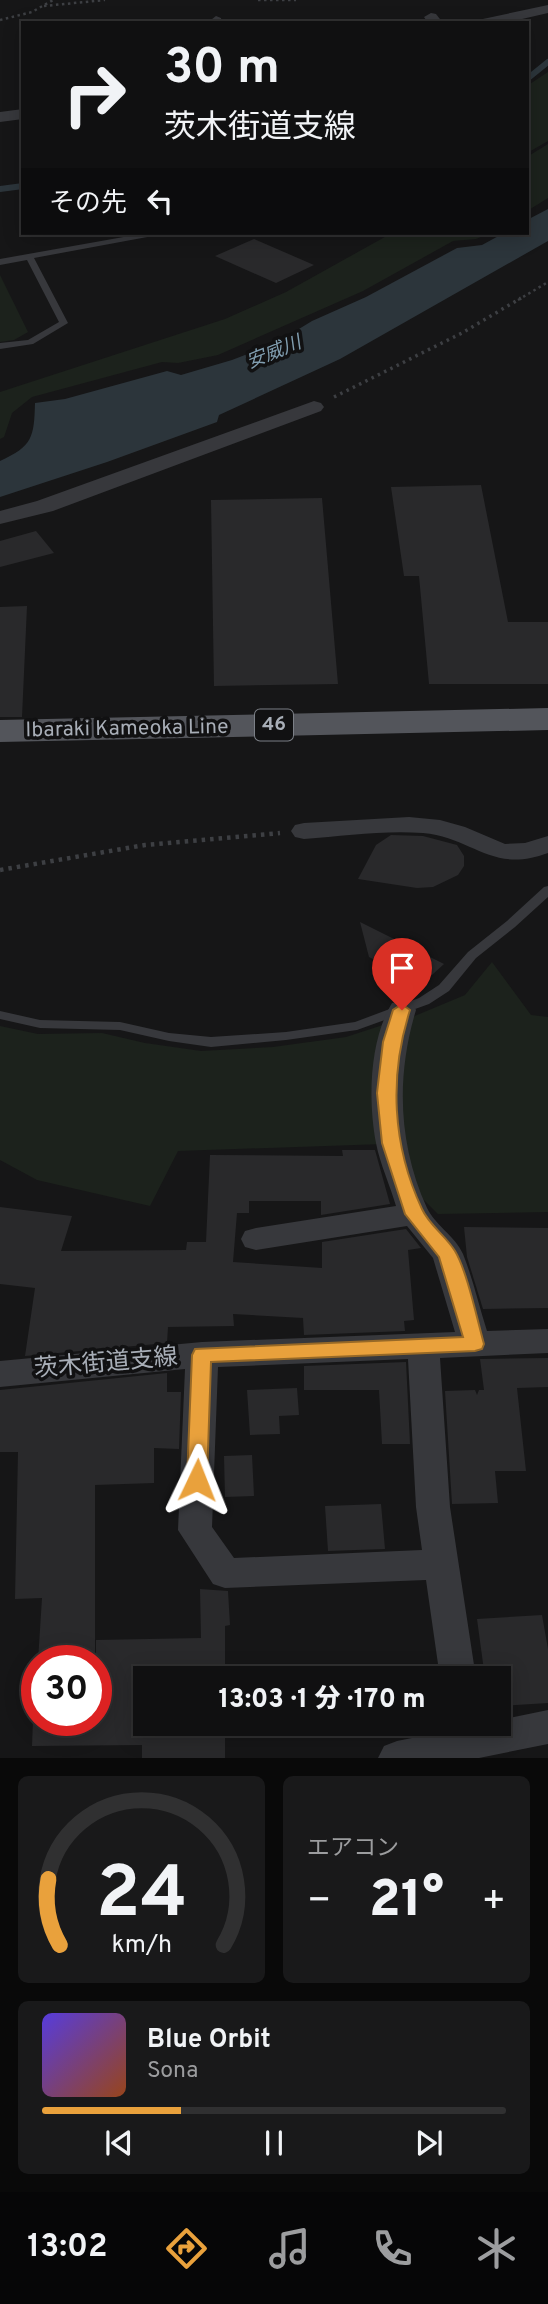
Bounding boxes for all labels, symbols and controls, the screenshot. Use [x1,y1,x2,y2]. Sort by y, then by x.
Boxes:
text: 30 m [164,39,280,101]
icon: right [49,49,140,140]
text: 茨木街道支線 [164,109,356,149]
icon: left [141,182,179,220]
text: その先 [49,188,127,221]
water label: 安威川 [243,330,307,375]
road number: 46 [255,710,293,740]
street label: Ibaraki Kameoka Line [25,714,229,744]
pin [372,938,432,1010]
icon: arrive [383,949,421,987]
street label: 茨木街道支線 [33,1343,179,1385]
position arrow [160,1443,234,1517]
speed limit sign: 30 [21,1645,112,1736]
text: 13:03 · 1 分 · 170 m [218,1684,426,1717]
text: エアコン [307,1835,399,1864]
text: 24 [96,1852,187,1944]
text: 21° [369,1869,444,1935]
text: − [307,1878,332,1927]
text: + [481,1878,506,1927]
text: km/h [111,1930,172,1962]
text: Blue Orbit [147,2024,271,2057]
text: Sona [147,2057,198,2086]
icon: previous [100,2124,138,2162]
icon: pause [255,2124,293,2162]
icon: next [410,2124,448,2162]
icon: directions [162,2224,211,2273]
icon: music [265,2224,314,2273]
icon: phone [368,2224,417,2273]
icon: climate [472,2224,521,2273]
text: 13:02 [27,2228,108,2268]

